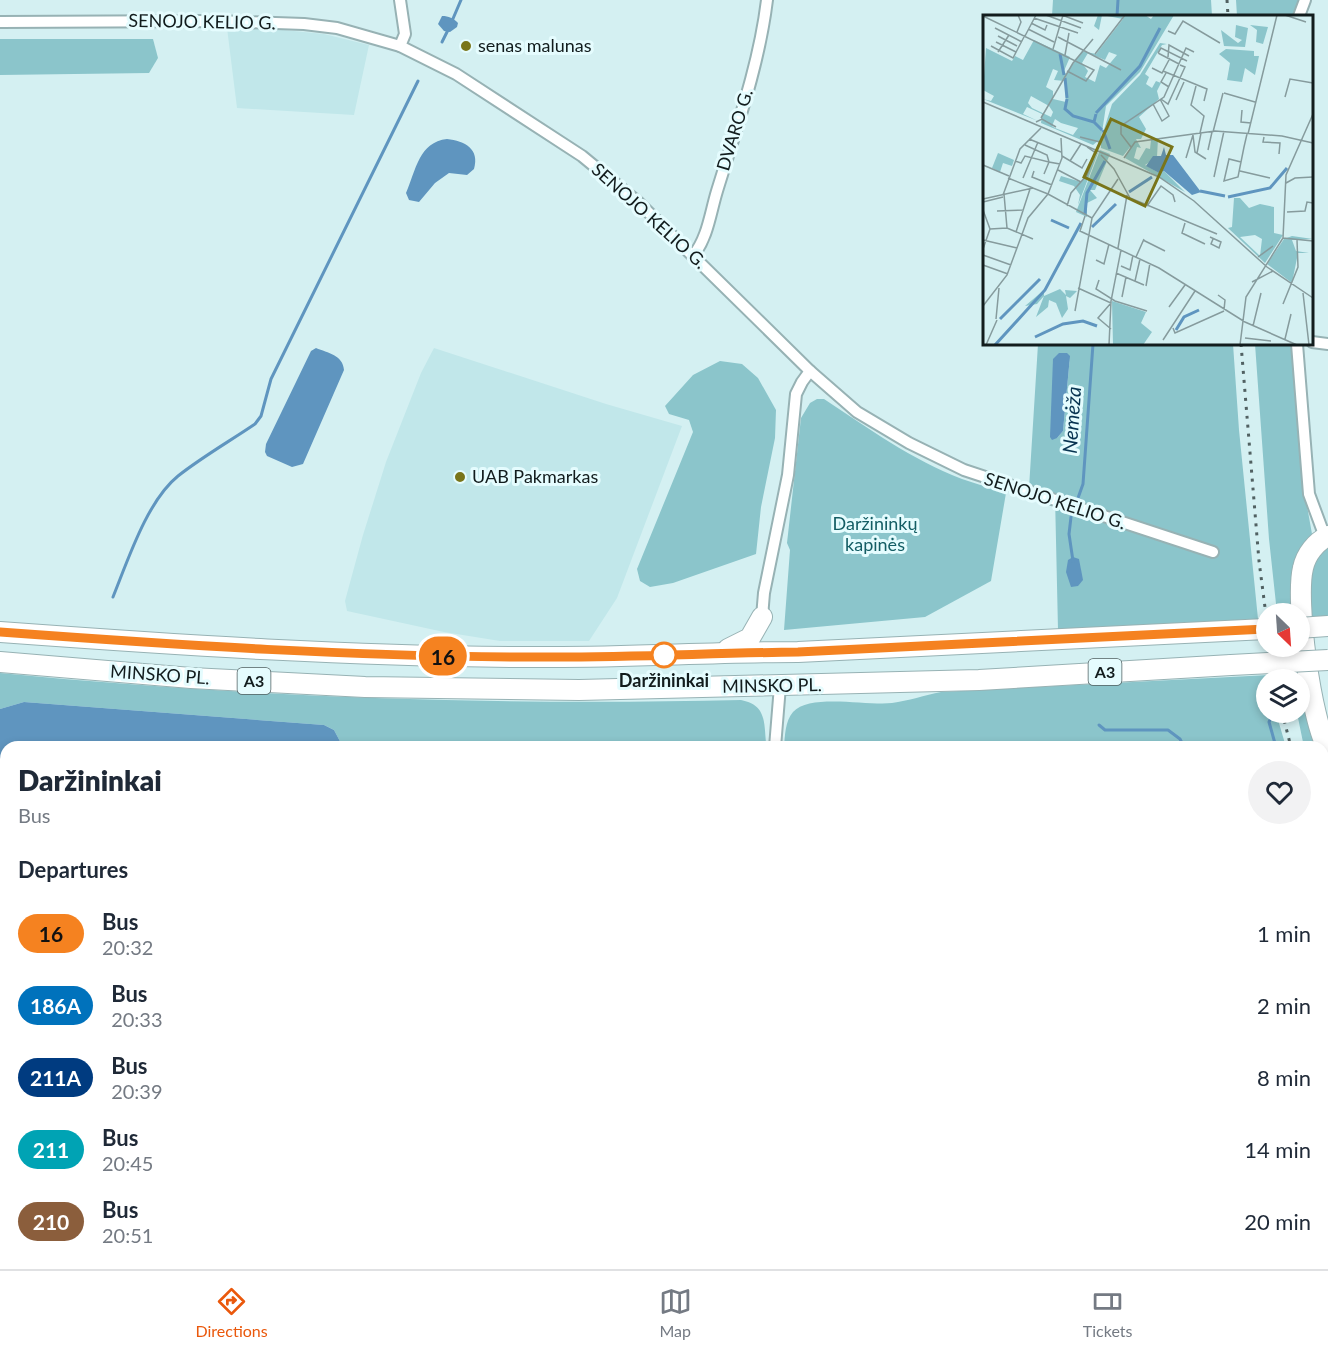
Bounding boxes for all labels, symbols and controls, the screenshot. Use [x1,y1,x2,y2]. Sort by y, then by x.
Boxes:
street label: SENOJO KELIO G. [128,9,276,33]
inset map [983,15,1313,345]
place label: senas malunas [478,34,592,56]
marker: senas malunas [459,39,473,53]
street label: DVARO G. [711,86,757,173]
street label: SENOJO KELIO G. [588,158,712,273]
water label: Nemėža [1057,386,1085,454]
place label: UAB Pakmarkas [472,465,598,487]
street label: SENOJO KELIO G. [982,467,1129,533]
marker: UAB Pakmarkas [453,470,467,484]
park label: Daržininkų kapinės [833,512,918,555]
north arrow [1256,603,1310,657]
map controls [1256,603,1310,723]
line badge: 16 [416,636,470,676]
marker: Daržininkai [651,642,677,668]
text: 16 [431,644,455,669]
road number: A3 [1088,659,1122,685]
street label: MINSKO PL. [110,660,211,688]
road number: A3 [238,668,270,694]
place label: Daržininkai [619,669,709,691]
button: layers [1256,669,1310,723]
street label: MINSKO PL. [722,673,822,697]
button: heart [1248,761,1311,824]
text: Daržininkai [18,763,162,797]
text: Bus [18,803,51,827]
text: Departures [18,856,128,883]
text: Bus [102,908,138,935]
text: 1 min [1257,920,1311,947]
text: 16 [39,921,63,946]
text: 20:32 [102,935,153,959]
text: Bus [111,980,148,1007]
text: 2 min [1257,992,1311,1019]
text: 186A [30,993,81,1018]
text: 20:33 [111,1007,163,1031]
text: Bus [111,1052,148,1079]
text: 8 min [1257,1064,1311,1091]
text: 211A [30,1065,81,1090]
text: 20:39 [111,1079,163,1103]
text: Bus [102,1124,138,1151]
text: 14 min [1244,1136,1311,1163]
text: 211 [33,1137,69,1162]
text: 20:45 [102,1151,153,1175]
text: Bus [102,1196,138,1223]
text: 20 min [1244,1208,1311,1235]
text: 210 [33,1209,69,1234]
text: 20:51 [102,1223,153,1247]
tab: Directions [196,1285,268,1340]
tab: Map [659,1285,692,1340]
tab: Tickets [1083,1285,1132,1340]

